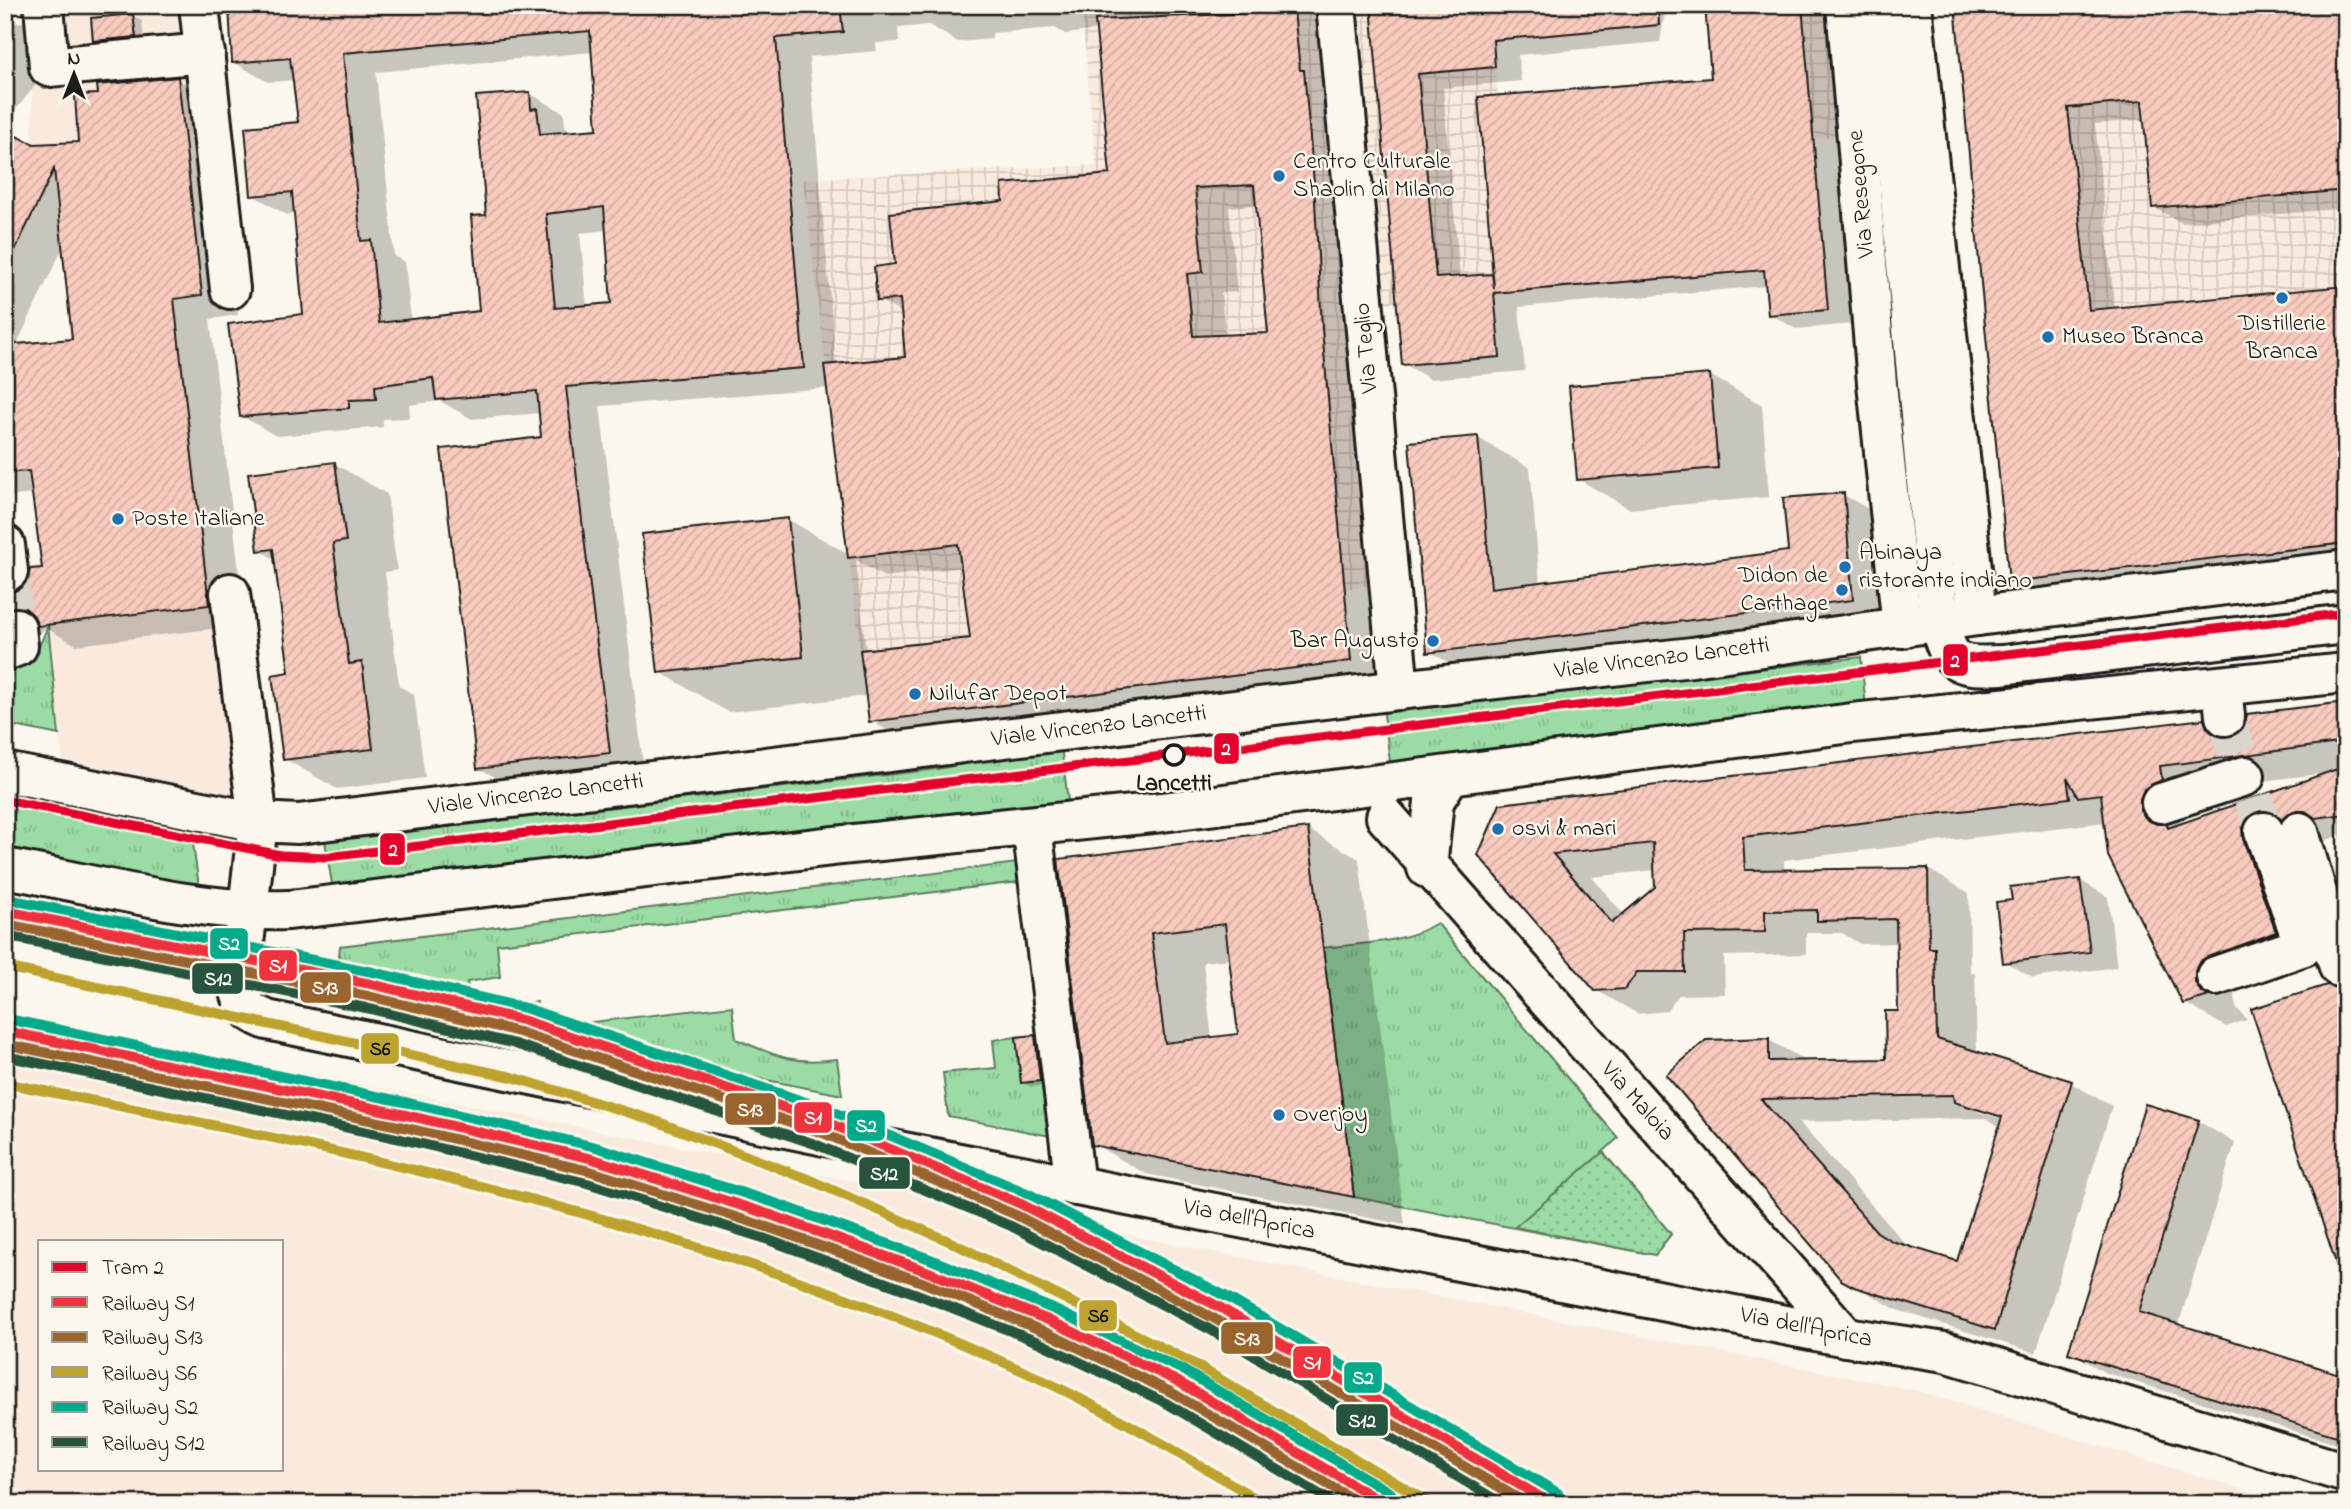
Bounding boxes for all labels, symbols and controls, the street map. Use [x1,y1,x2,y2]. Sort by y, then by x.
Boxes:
north arrow [38,38,108,108]
text: N [68,46,81,73]
street label: Via Resegone [1839,128,1885,261]
place label: Centro Culturale Shaolin di Milano [1293,145,1455,208]
marker: Centro Culturale Shaolin di Milano [1271,168,1287,184]
marker: Distillerie Branca [2274,290,2290,306]
street label: Via Teglio [1346,301,1388,396]
place label: Distillerie Branca [2237,307,2326,370]
place label: Museo Branca [2062,320,2204,355]
marker: Museo Branca [2040,329,2056,345]
place label: Poste Italiane [132,502,265,537]
marker: Poste Italiane [110,511,126,527]
place label: Abinaya ristorante indiano [1859,536,2032,599]
place label: Didon de Carthage [1737,559,1828,622]
marker: Abinaya ristorante indiano [1837,559,1853,575]
marker: Didon de Carthage [1834,582,1850,598]
place label: Bar Augusto [1290,624,1419,659]
street label: Viale Vincenzo Lancetti [1551,628,1772,690]
marker: Bar Augusto [1425,633,1441,649]
line badge: 2 [1942,643,1969,677]
text: 2 [1949,649,1960,676]
place label: Nilufar Depot [929,677,1067,712]
marker: Nilufar Depot [907,686,923,702]
street label: Viale Vincenzo Lancetti [988,696,1209,758]
line badge: 2 [1213,732,1240,765]
text: 2 [1220,737,1231,764]
marker: Lancetti [1163,744,1185,766]
street label: Viale Vincenzo Lancetti [425,764,646,826]
place label: Lancetti [1136,767,1212,802]
place label: osvi & mari [1512,812,1617,847]
marker: osvi & mari [1490,821,1506,837]
line badge: 2 [379,832,406,866]
text: 2 [387,838,398,865]
line badge: S2 [209,927,249,960]
text: S2 [218,932,240,959]
line badge: S1 [258,949,298,982]
text: S1 [269,954,287,981]
line badge: S12 [191,962,244,995]
text: S12 [204,967,232,994]
line badge: S13 [299,971,352,1004]
text: S13 [312,976,338,1003]
line badge: S6 [360,1032,400,1065]
text: S6 [370,1037,391,1064]
street label: Via Maloia [1591,1053,1682,1150]
line badge: S13 [724,1092,777,1126]
text: S13 [737,1098,763,1125]
place label: Overjoy [1293,1098,1368,1134]
line badge: S1 [793,1101,833,1134]
text: S1 [804,1106,822,1133]
marker: Overjoy [1271,1107,1287,1123]
line badge: S2 [846,1109,886,1142]
text: S2 [855,1114,877,1141]
line badge: S12 [858,1156,911,1190]
text: S12 [870,1162,898,1189]
street label: Via dell'Aprica [1179,1190,1318,1250]
legend [38,1240,284,1470]
text: Tram 2 [102,1254,164,1284]
text: Railway S1 [102,1290,195,1322]
street label: Via dell'Aprica [1736,1298,1875,1358]
line badge: S6 [1078,1299,1118,1332]
text: S6 [1088,1304,1109,1331]
line badge: S13 [1220,1321,1274,1355]
text: Railway S13 [102,1324,203,1356]
text: S13 [1234,1327,1260,1354]
line badge: S1 [1292,1345,1332,1379]
text: S1 [1303,1351,1321,1378]
text: Railway S6 [102,1360,197,1392]
line badge: S2 [1343,1361,1383,1394]
text: S2 [1352,1366,1374,1393]
text: Railway S2 [102,1394,198,1426]
line badge: S12 [1335,1403,1389,1437]
text: S12 [1348,1409,1376,1436]
text: Railway S12 [102,1430,205,1462]

